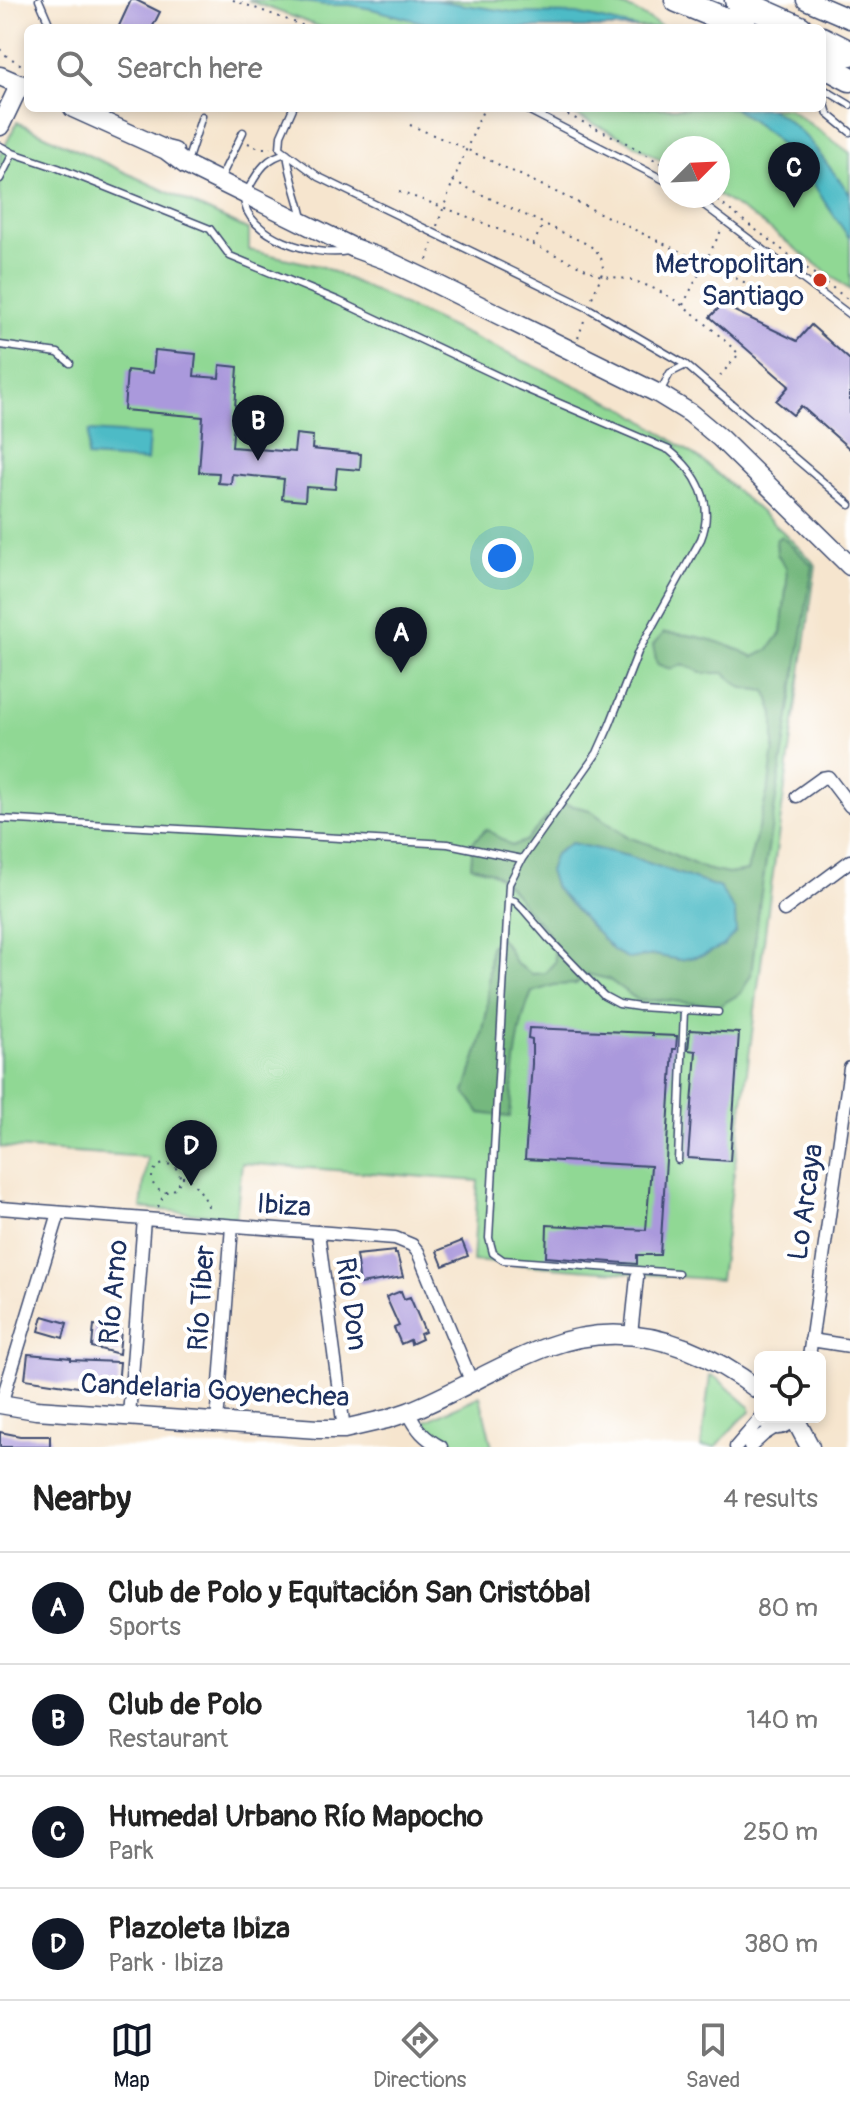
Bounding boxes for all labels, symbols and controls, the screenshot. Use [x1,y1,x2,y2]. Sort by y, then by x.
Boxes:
search box [24,24,826,112]
icon: search [52,46,96,90]
text: Search here [116,50,263,87]
north arrow [658,136,730,208]
pin: C [768,142,820,208]
place label: Metropolitan Santiago [655,247,804,314]
marker: Metropolitan Santiago [811,271,829,289]
pin: B [232,395,284,461]
your location [482,538,522,578]
pin: A [375,607,427,673]
pin: D [165,1120,217,1186]
street label: Lo Arcaya [781,1141,831,1263]
street label: Ibiza [256,1187,312,1225]
street label: Río Arno [92,1238,136,1346]
street label: Río Tíber [181,1244,223,1352]
street label: Río Don [327,1255,375,1353]
map controls [754,1351,826,1423]
button: locate [754,1351,826,1423]
street label: Candelaria Goyenechea [80,1366,350,1416]
text: Nearby [32,1478,131,1521]
text: 4 results [723,1483,818,1515]
text: Club de Polo y Equitación San Cristóbal [108,1574,591,1611]
text: A [50,1592,66,1624]
text: 80 m [758,1592,818,1624]
text: Sports [108,1611,181,1643]
text: Club de Polo [108,1686,262,1723]
text: B [51,1704,65,1736]
text: 140 m [746,1704,818,1736]
text: Restaurant [108,1723,228,1755]
text: Humedal Urbano Río Mapocho [108,1798,483,1835]
text: C [50,1816,66,1848]
text: 250 m [743,1816,818,1848]
text: Park [108,1835,154,1867]
text: Plazoleta Ibiza [108,1910,290,1947]
text: D [50,1928,66,1960]
text: 380 m [744,1928,818,1960]
text: Park · Ibiza [108,1947,224,1979]
tab: Map [110,2018,154,2094]
tab: Directions [373,2018,466,2094]
tab: Saved [686,2018,740,2094]

